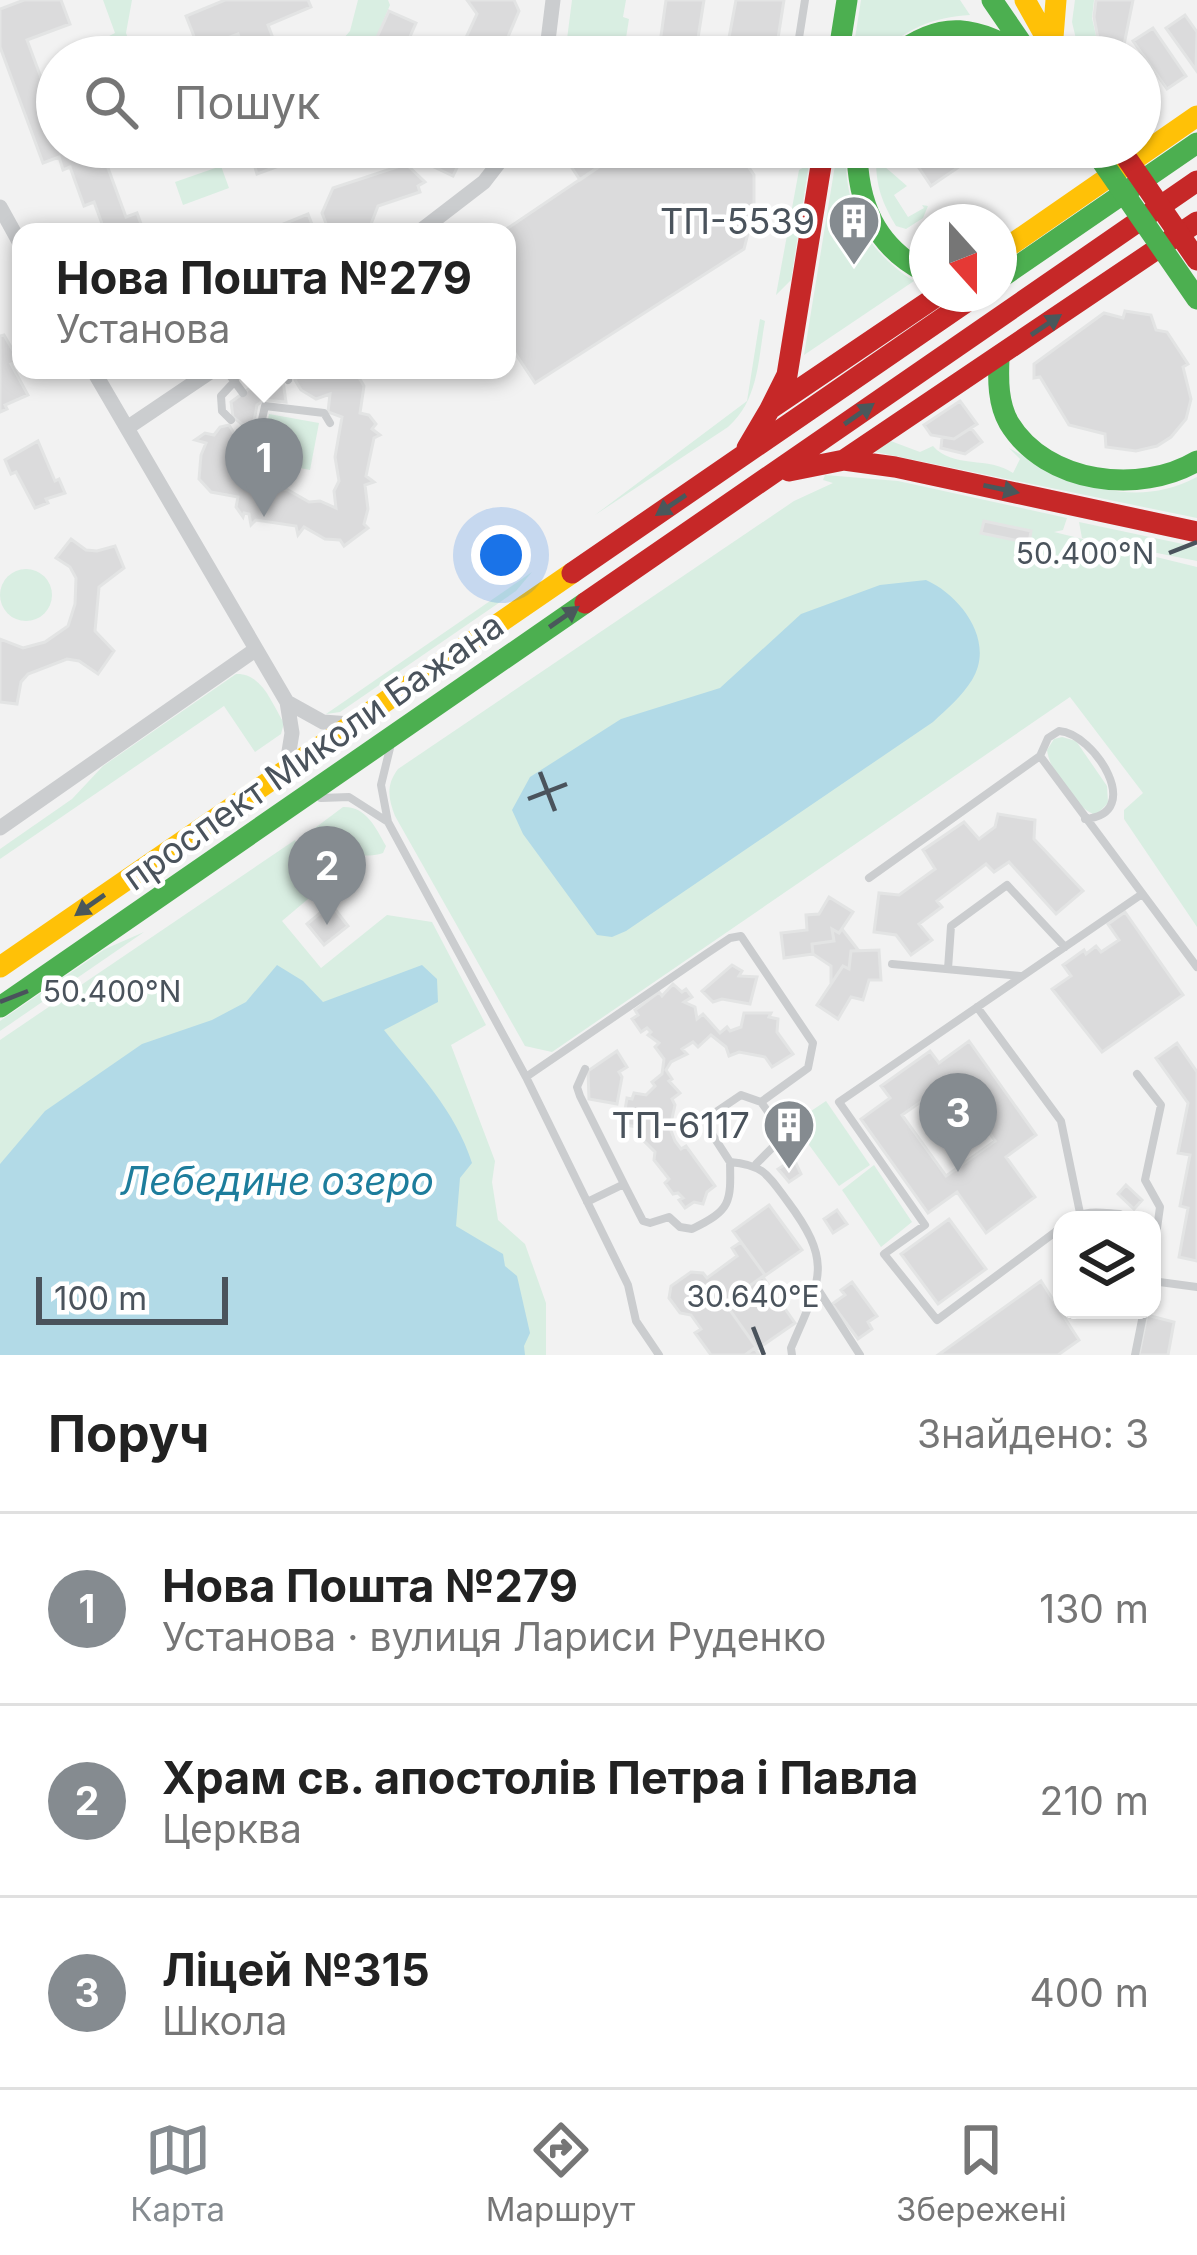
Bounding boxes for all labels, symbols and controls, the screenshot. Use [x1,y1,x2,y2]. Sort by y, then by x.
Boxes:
search box [36,36,1161,168]
icon: search [78,69,144,135]
text: Пошук [174,75,320,130]
building icon: ТП-5539 [826,193,882,267]
place label: ТП-5539 [660,199,815,243]
north arrow [909,204,1017,312]
popup [12,223,516,379]
text: Нова Пошта №279 [56,250,472,305]
text: Установа [56,305,230,352]
one-way arrow [1030,314,1063,337]
one-way arrow [842,403,875,426]
pin: 1 [225,418,303,517]
one-way arrow [982,481,1020,500]
one-way arrow [655,493,688,516]
your location [471,525,531,585]
text: 50.400°N [1016,535,1154,571]
street label: проспект Миколи Бажана [114,603,512,899]
one-way arrow [548,606,580,629]
pin: 2 [288,826,366,925]
one-way arrow [73,893,106,916]
text: 50.400°N [43,973,181,1009]
pin: 3 [919,1073,997,1172]
building icon: ТП-6117 [761,1097,817,1171]
place label: ТП-6117 [611,1103,750,1147]
water label: Лебедине озеро [120,1157,434,1204]
map controls [1053,1211,1161,1319]
button: layers [1053,1211,1161,1319]
scale bar [36,1271,228,1324]
text: 100 m [54,1278,147,1318]
text: 30.640°E [686,1278,820,1314]
text: Поруч [48,1403,209,1464]
text: Знайдено: 3 [917,1410,1149,1457]
text: Нова Пошта №279 [162,1558,578,1613]
text: 1 [79,1585,95,1632]
text: 130 m [1039,1585,1149,1632]
text: Установа · вулиця Лариси Руденко [162,1613,826,1660]
text: Храм св. апостолів Петра і Павла [162,1750,918,1805]
text: 2 [75,1777,99,1824]
text: 210 m [1040,1777,1149,1824]
text: Церква [162,1805,302,1852]
text: Ліцей №315 [162,1942,430,1997]
text: 3 [74,1969,100,2016]
text: 400 m [1029,1969,1149,2016]
text: Школа [162,1997,287,2044]
tab: Карта [130,2117,225,2229]
tab: Маршрут [486,2117,635,2229]
tab: Збережені [896,2117,1067,2229]

